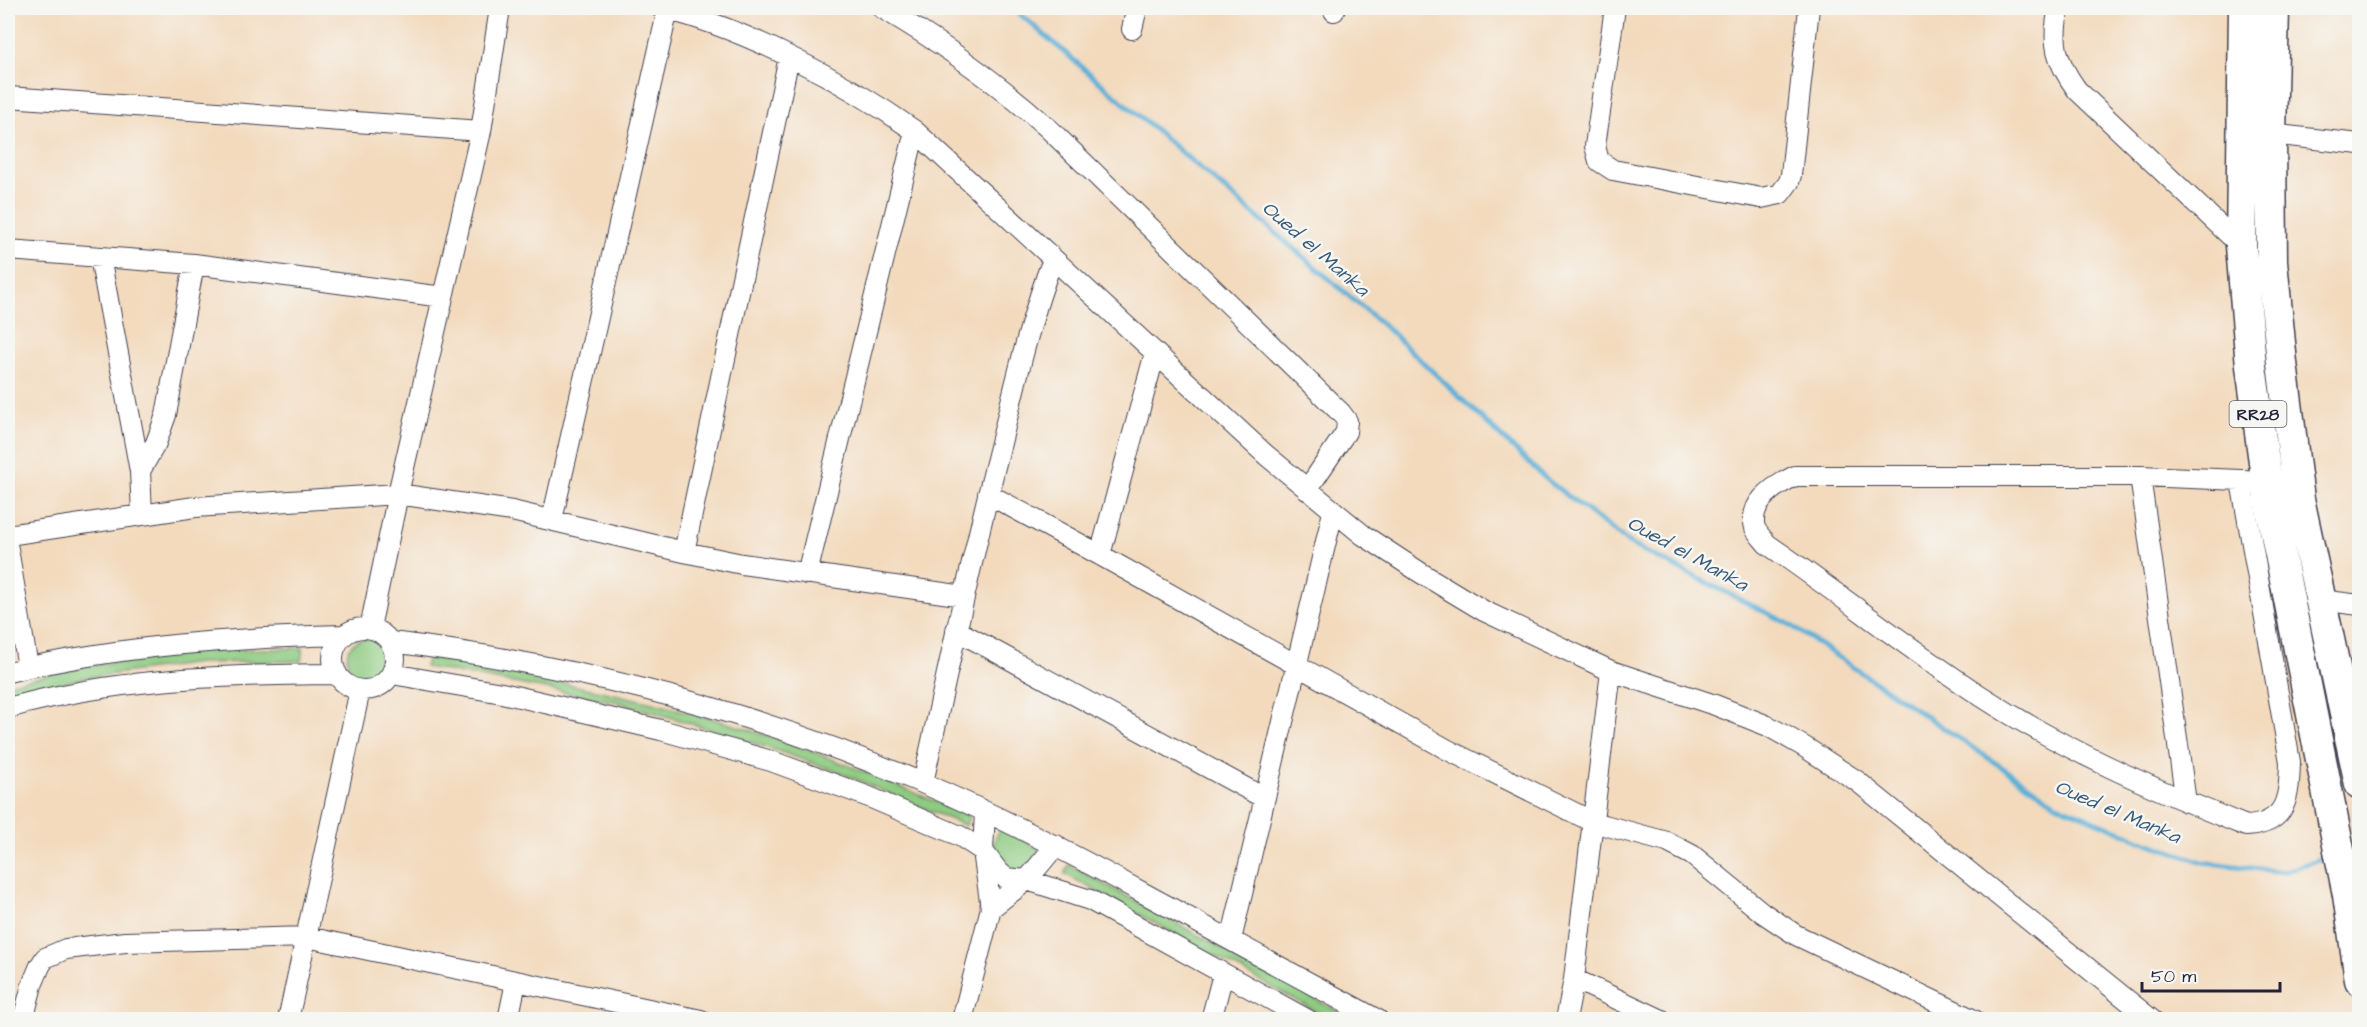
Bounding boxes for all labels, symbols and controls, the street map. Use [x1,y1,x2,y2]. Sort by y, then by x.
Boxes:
water label: Oued el Manka [1256,194,1376,304]
road number: RR28 [2230,401,2286,427]
water label: Oued el Manka [1622,509,1754,599]
water label: Oued el Manka [2051,773,2185,851]
scale bar [2142,955,2280,993]
text: 50 m [2151,964,2196,989]

